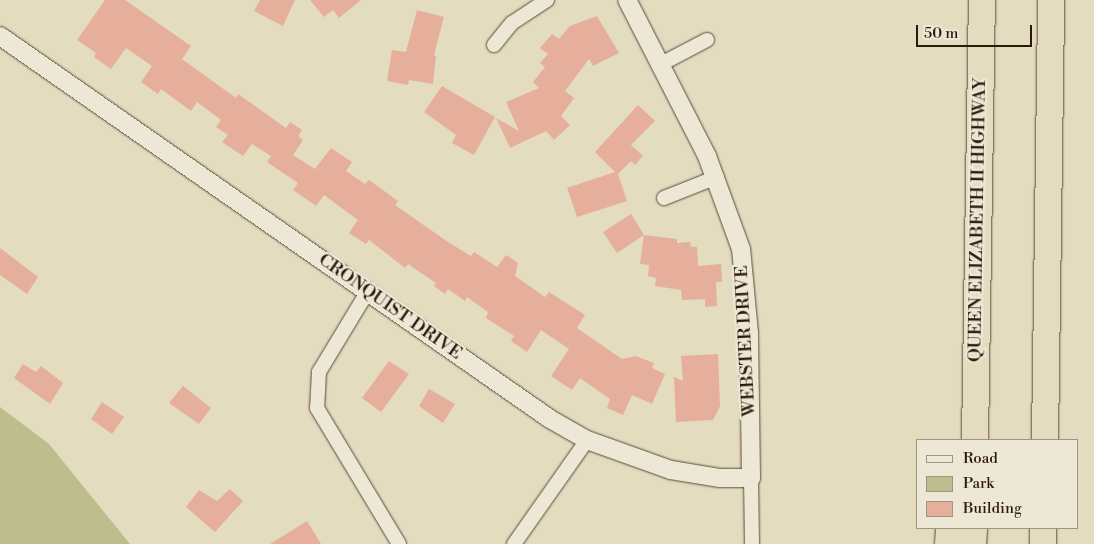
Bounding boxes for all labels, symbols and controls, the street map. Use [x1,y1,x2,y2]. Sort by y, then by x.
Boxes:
scale bar [919,15,1035,47]
text: 50 m [924,24,958,43]
street label: QUEEN ELIZABETH II HIGHWAY [965,78,991,362]
street label: CRONQUIST DRIVE [314,249,466,365]
street label: WEBSTER DRIVE [731,265,761,417]
legend [916,439,1079,529]
text: Road [963,449,998,468]
text: Park [963,474,994,493]
text: Building [963,499,1022,518]

